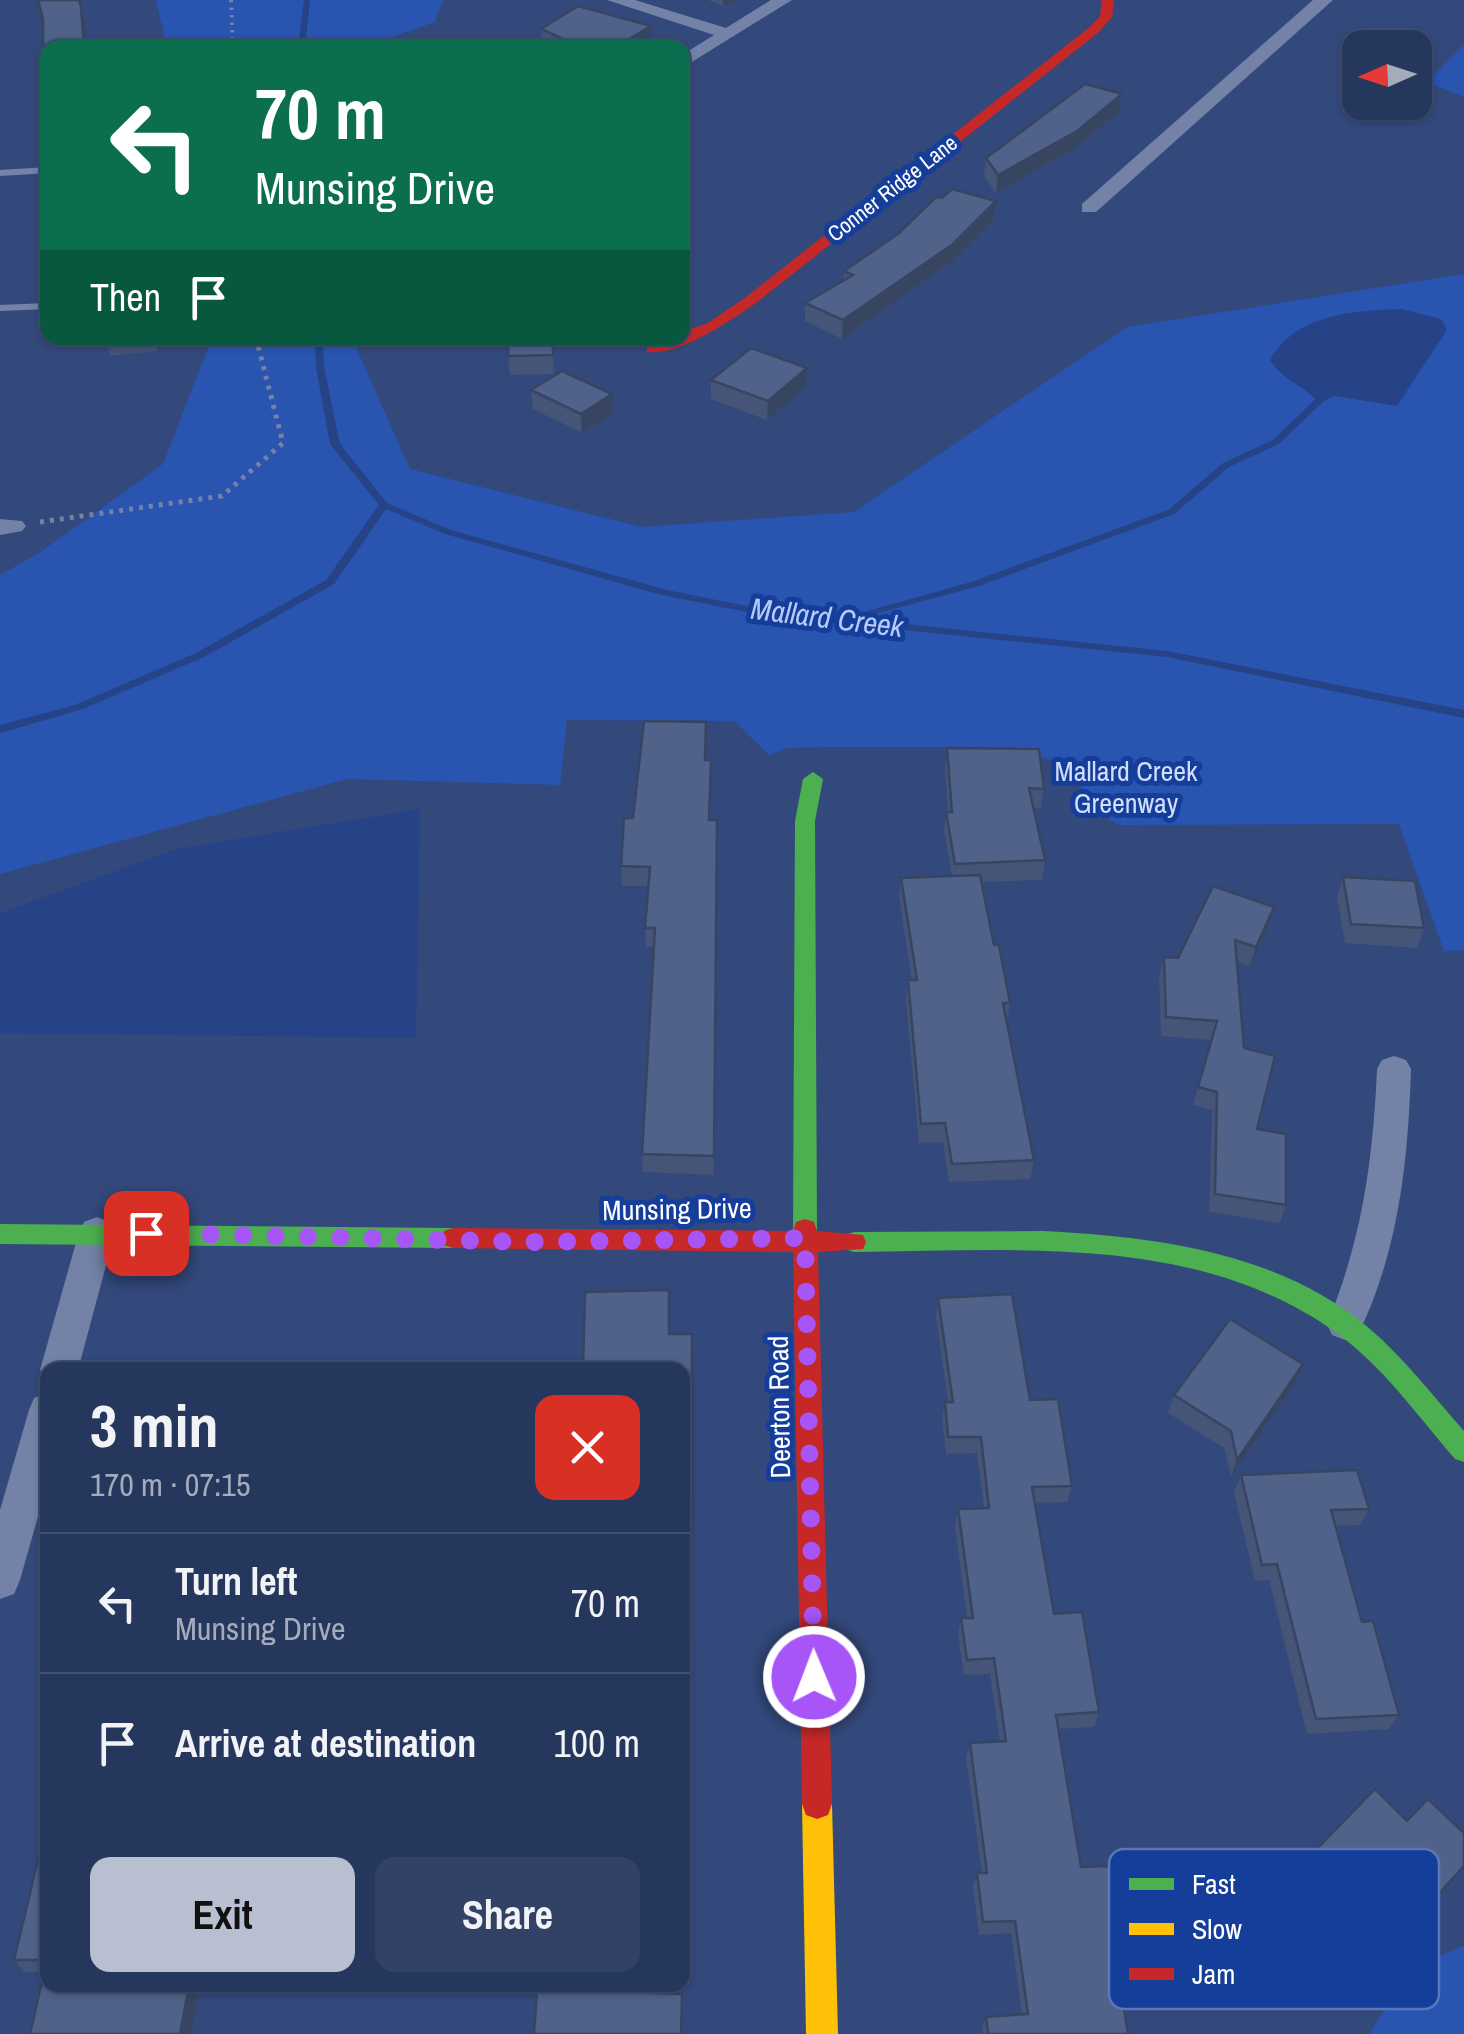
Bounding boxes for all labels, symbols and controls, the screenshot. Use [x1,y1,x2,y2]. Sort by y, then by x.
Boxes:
north arrow [1342,30,1432,120]
map controls [1342,30,1432,120]
text: 70 m [255,67,386,161]
icon: left [90,80,220,210]
street label: Conner Ridge Lane [821,128,963,248]
text: Munsing Drive [255,157,495,218]
icon: arrive [181,270,236,325]
text: Then [90,272,161,323]
water label: Mallard Creek [749,588,907,646]
park label: Mallard Creek Greenway [1055,752,1198,822]
street label: Munsing Drive [602,1189,752,1229]
pin [104,1191,189,1276]
icon: arrive [119,1206,174,1261]
street label: Deerton Road [759,1335,799,1479]
text: 3 min [90,1385,219,1466]
button: close [535,1395,640,1500]
text: 170 m · 07:15 [90,1463,250,1506]
text: Turn left [175,1556,297,1607]
icon: left [90,1576,145,1631]
text: 70 m [571,1578,640,1629]
text: Munsing Drive [175,1607,346,1650]
position arrow [762,1625,866,1729]
icon: arrive [90,1716,145,1771]
text: Arrive at destination [175,1718,476,1769]
text: 100 m [553,1718,640,1769]
legend [1109,1849,1439,2009]
button: Exit [90,1857,355,1972]
button: Share [375,1857,640,1972]
text: Fast [1192,1865,1236,1903]
text: Slow [1192,1910,1242,1948]
text: Jam [1192,1955,1235,1993]

